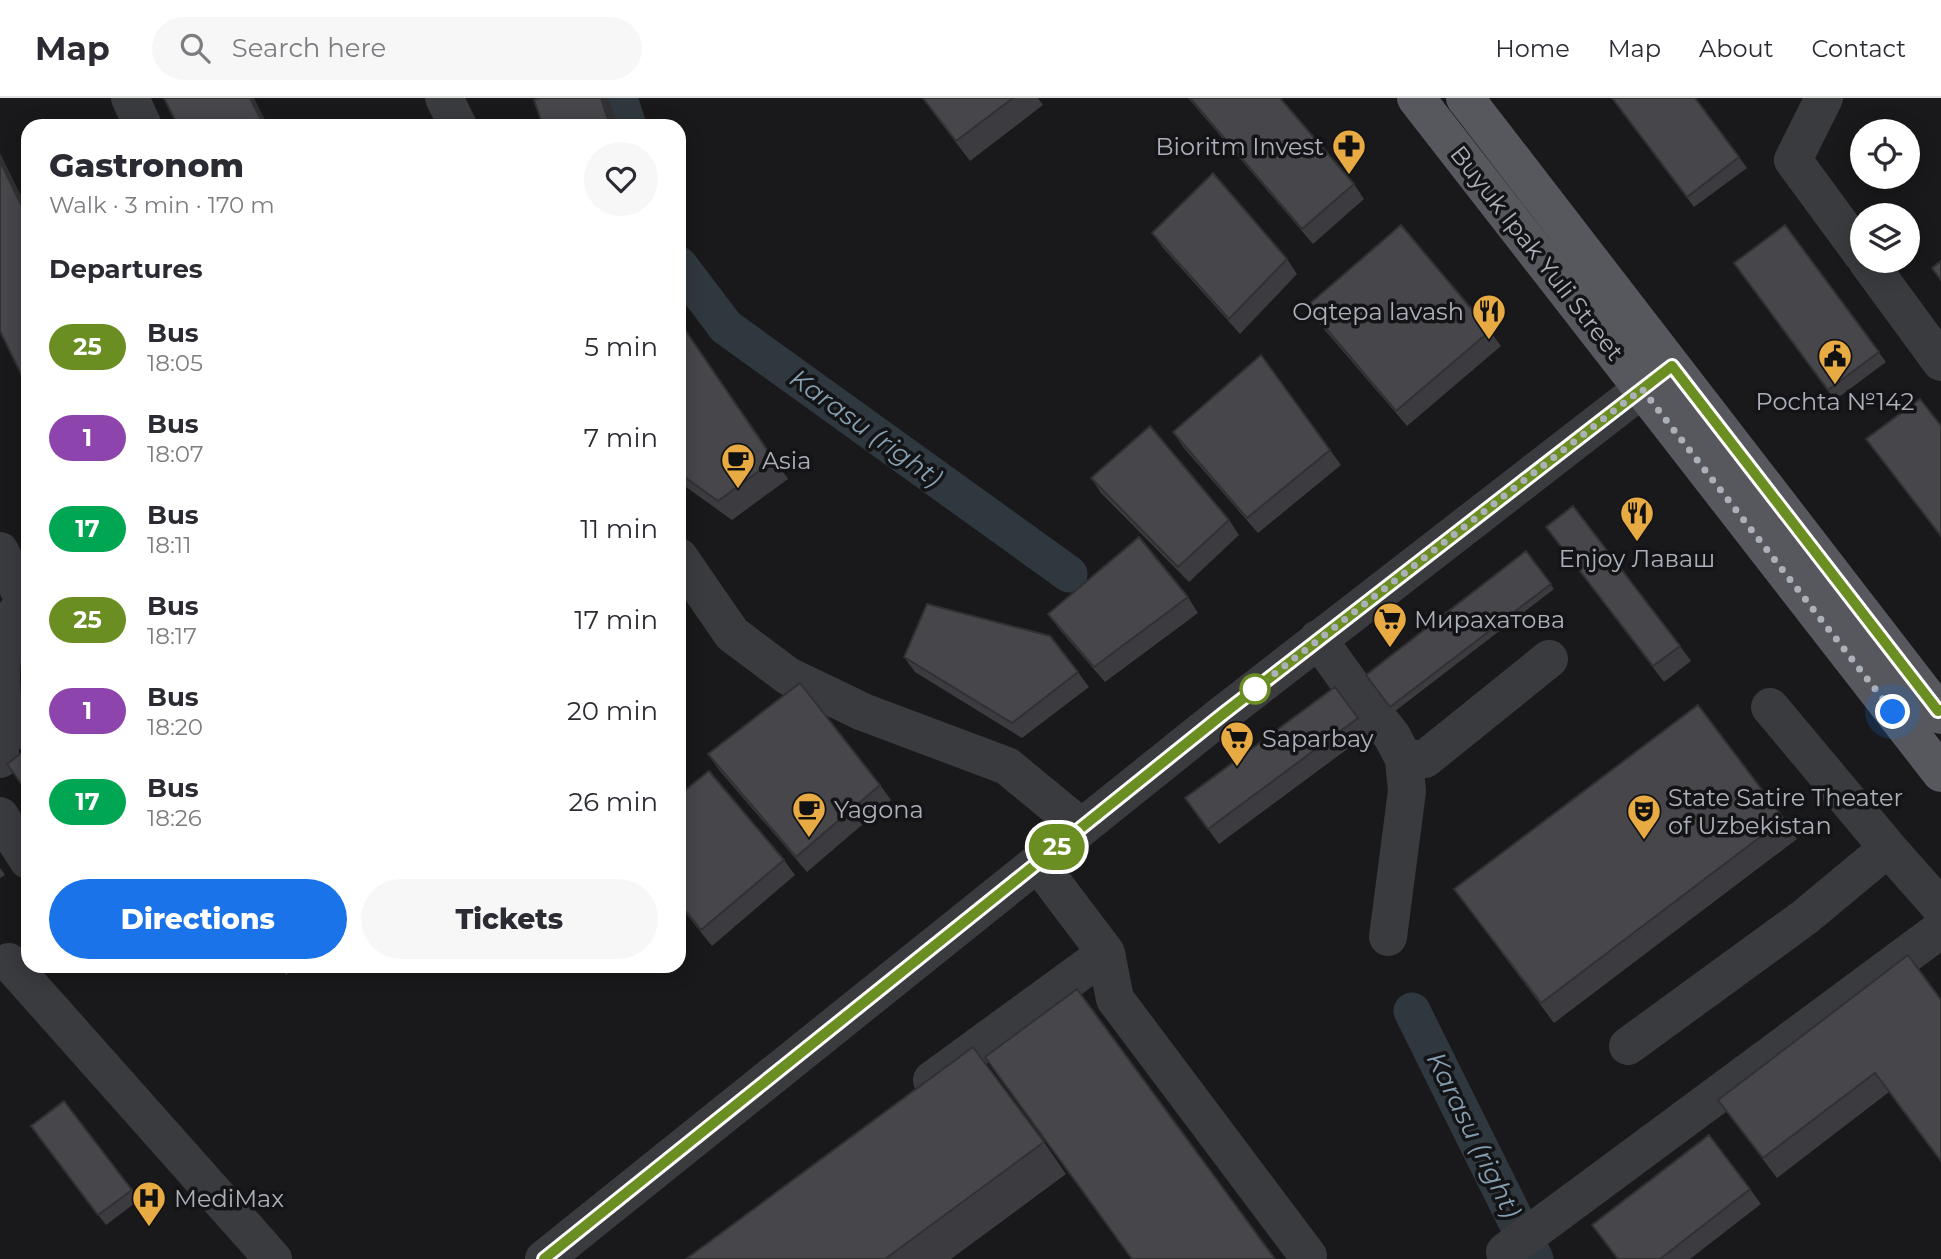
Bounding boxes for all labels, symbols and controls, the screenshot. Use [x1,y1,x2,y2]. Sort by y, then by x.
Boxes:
search box [152,17,642,80]
text: Map [35,28,110,68]
icon: search [176,29,214,67]
text: Search here [232,32,386,64]
text: Home [1495,34,1570,63]
text: Map [1608,34,1661,63]
text: About [1699,34,1773,63]
text: Contact [1811,34,1906,63]
map controls [1850,119,1920,273]
button: locate [1850,119,1920,189]
pharmacy icon: Bioritm Invest [1330,127,1368,176]
place label: Bioritm Invest [1155,132,1324,161]
street label: Buyuk Ipak Yuli Street [1444,140,1630,366]
button: heart [584,142,658,216]
text: Gastronom [49,145,244,185]
text: Walk · 3 min · 170 m [49,191,275,219]
button: layers [1850,203,1920,273]
text: Departures [49,253,203,285]
restaurant icon: Oqtepa lavash [1470,292,1508,341]
place label: Oqtepa lavash [1292,297,1464,326]
text: Bus [147,317,199,349]
text: 5 min [584,331,658,363]
text: 25 [73,332,102,361]
public building icon: Pochta №142 [1816,337,1854,386]
text: 18:05 [147,349,203,377]
water label: Karasu (right) [784,362,948,494]
place label: Pochta №142 [1756,387,1914,416]
text: Bus [147,408,199,440]
text: 7 min [584,422,658,454]
text: 1 [83,423,92,452]
text: 18:07 [147,440,203,468]
cafe icon: Asia [719,441,757,490]
place label: Asia [762,446,811,475]
restaurant icon: Enjoy Лаваш [1618,494,1656,543]
text: Bus [147,499,199,531]
text: 11 min [580,513,658,545]
text: 17 [75,514,100,543]
text: 18:11 [147,531,191,559]
place label: Enjoy Лаваш [1559,544,1715,573]
text: Bus [147,590,199,622]
supermarket icon: Мирахатова [1371,600,1409,649]
text: 17 min [574,604,658,636]
text: 25 [73,605,102,634]
place label: Мирахатова [1414,605,1565,634]
text: 18:17 [147,622,197,650]
unlabelled marker [1240,674,1270,704]
text: Bus [147,681,199,713]
your location [1875,694,1910,729]
text: 20 min [567,695,658,727]
text: 1 [83,696,92,725]
text: 18:20 [147,713,203,741]
supermarket icon: Saparbay [1218,719,1256,768]
place label: Saparbay [1262,724,1374,753]
text: Bus [147,772,199,804]
place label: State Satire Theater of Uzbekistan [1668,783,1903,840]
text: 26 min [568,786,658,818]
text: 17 [75,787,100,816]
cafe icon: Yagona [790,790,828,839]
theatre icon: State Satire Theater of Uzbekistan [1625,792,1663,841]
place label: Yagona [834,795,924,824]
text: 18:26 [147,804,202,832]
line badge: 25 [1026,824,1088,870]
text: 25 [1043,832,1071,861]
button: Directions [49,879,347,959]
button: Tickets [361,879,658,959]
water label: Karasu (right) [1420,1047,1528,1223]
hospital icon: MediMax [130,1179,168,1228]
place label: MediMax [174,1184,284,1213]

